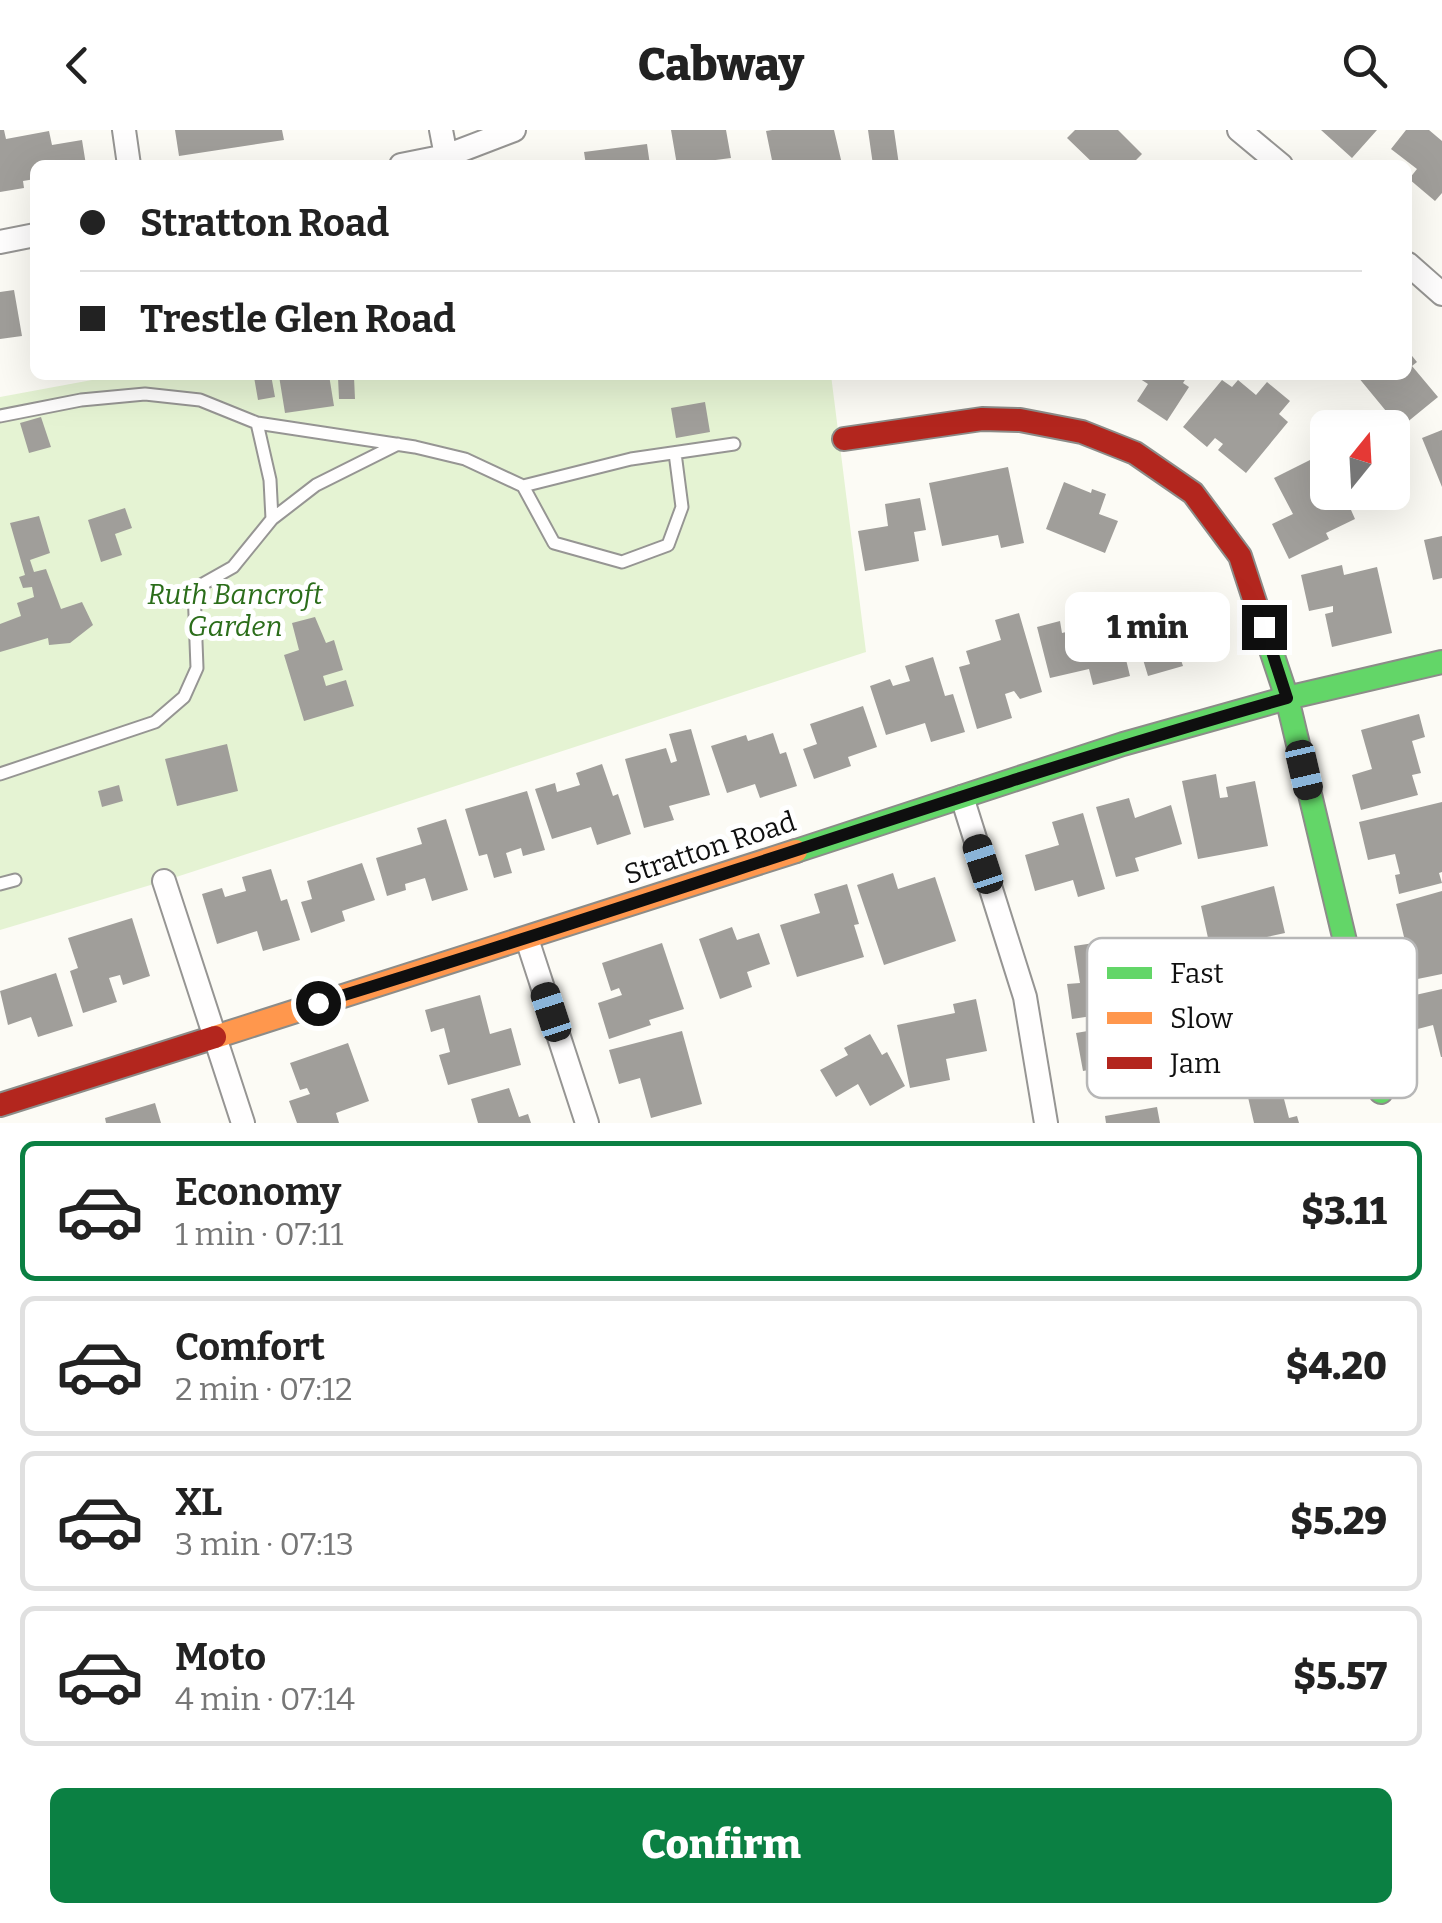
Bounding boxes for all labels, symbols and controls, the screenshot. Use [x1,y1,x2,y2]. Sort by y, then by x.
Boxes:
icon: back [50,38,105,93]
text: Cabway [638,38,804,92]
icon: search [1337,38,1392,93]
text: Stratton Road [140,200,389,246]
text: Trestle Glen Road [140,296,456,342]
north arrow [1310,410,1410,510]
map controls [1310,410,1410,510]
park label: Ruth Bancroft Garden [147,578,324,643]
callout: 1 min [1064,592,1229,662]
route end [1242,605,1287,650]
text: 1 min [1107,608,1188,646]
car [1283,737,1325,803]
street label: Stratton Road [620,805,800,891]
car [959,831,1007,897]
legend [1087,938,1417,1098]
text: Fast [1170,957,1224,990]
car [527,979,575,1045]
route start [296,981,341,1026]
text: Slow [1170,1002,1233,1035]
text: Jam [1169,1047,1221,1080]
icon: car [55,1166,145,1256]
text: Economy [175,1169,341,1215]
text: $3.11 [1301,1188,1387,1234]
text: 1 min · 07:11 [175,1215,344,1253]
icon: car [55,1321,145,1411]
text: Comfort [175,1324,325,1370]
text: $4.20 [1286,1343,1387,1389]
text: 2 min · 07:12 [175,1370,352,1408]
icon: car [55,1476,145,1566]
text: XL [175,1479,222,1525]
text: $5.29 [1290,1498,1387,1544]
text: 3 min · 07:13 [175,1525,354,1563]
icon: car [55,1631,145,1721]
text: Moto [175,1634,266,1680]
text: $5.57 [1293,1653,1387,1699]
text: 4 min · 07:14 [175,1680,355,1718]
button: Confirm [50,1788,1392,1903]

